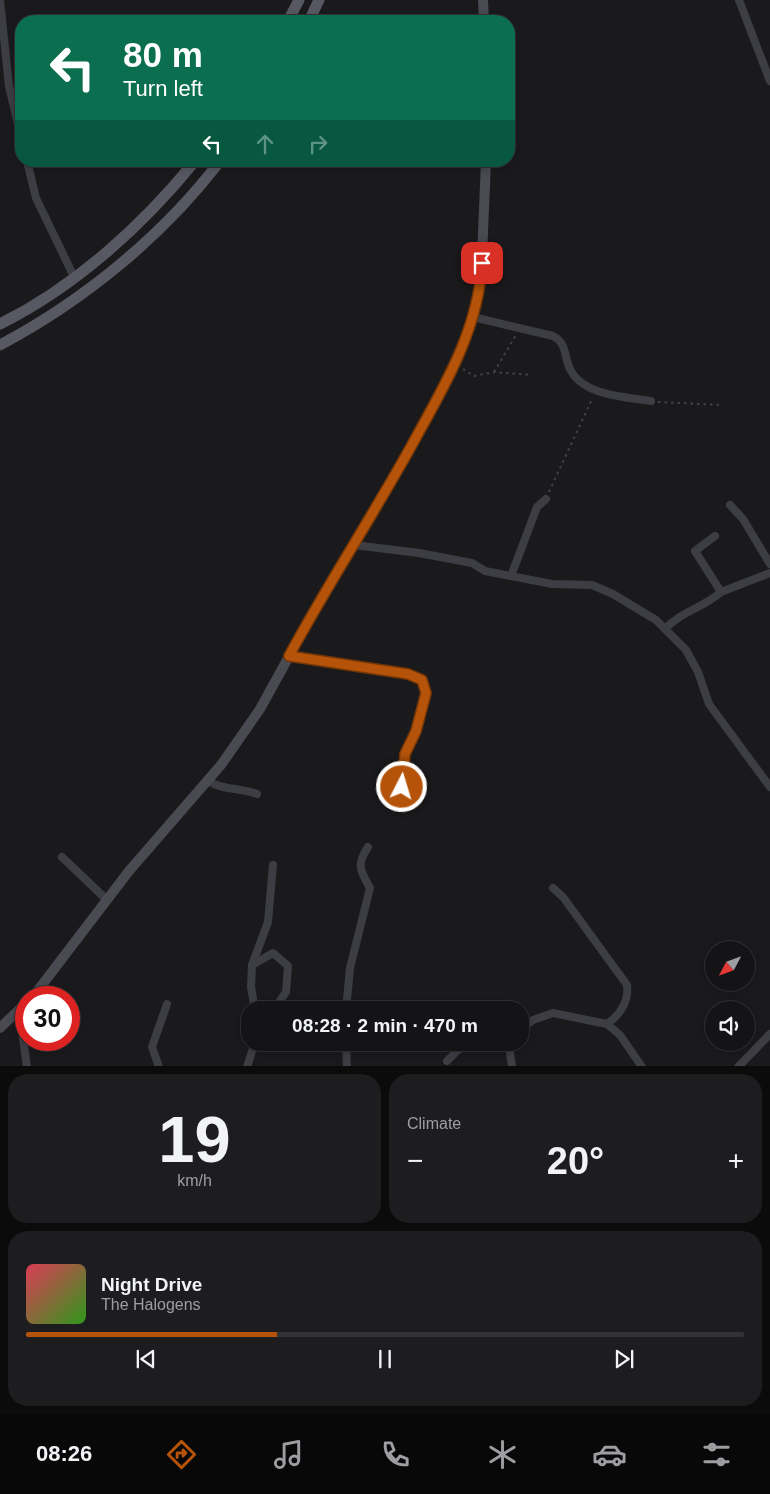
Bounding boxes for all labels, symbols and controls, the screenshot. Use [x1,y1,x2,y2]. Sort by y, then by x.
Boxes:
icon: left [40,35,105,100]
text: 80 m [123,35,203,74]
text: Turn left [123,76,203,101]
icon: left [198,130,226,158]
icon: ahead [251,130,279,158]
icon: right [304,130,332,158]
pin [461,242,503,284]
icon: arrive [468,249,496,277]
position arrow [375,760,427,812]
north arrow [705,941,755,991]
map controls [705,941,755,1051]
speed limit sign: 30 [15,986,80,1051]
button: sound [705,1001,755,1051]
text: 08:28 · 2 min · 470 m [292,1015,478,1036]
text: 19 [158,1103,231,1176]
text: Climate [407,1115,461,1132]
text: 20° [547,1140,604,1182]
text: − [407,1145,423,1176]
text: + [728,1145,744,1176]
text: km/h [177,1172,212,1189]
text: Night Drive [101,1274,202,1295]
text: The Halogens [101,1296,201,1313]
icon: previous [132,1345,160,1373]
icon: pause [371,1345,399,1373]
icon: next [610,1345,638,1373]
icon: directions [164,1437,199,1472]
icon: music [271,1437,306,1472]
icon: phone [378,1437,413,1472]
icon: climate [485,1437,520,1472]
icon: car [592,1437,627,1472]
icon: filters [699,1437,734,1472]
text: 08:26 [36,1441,92,1466]

